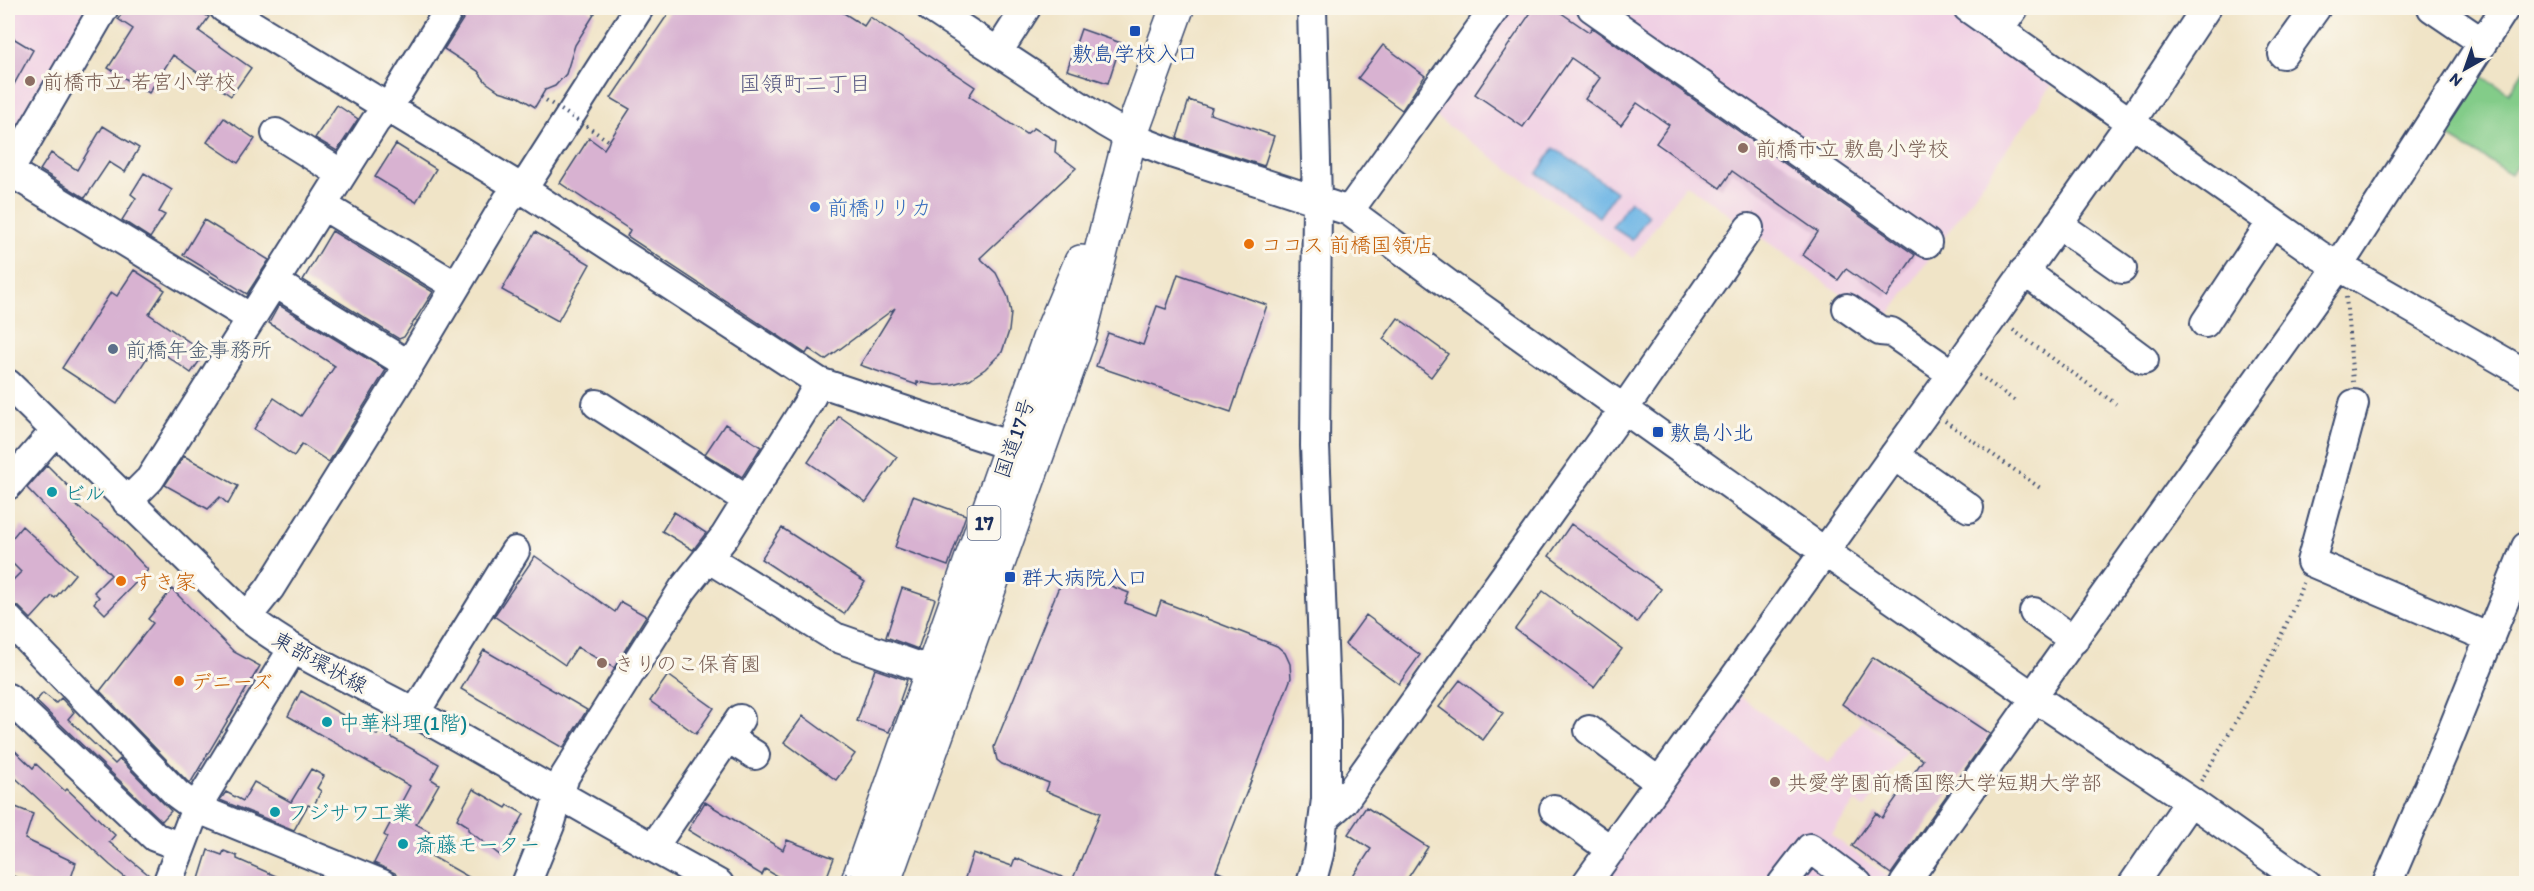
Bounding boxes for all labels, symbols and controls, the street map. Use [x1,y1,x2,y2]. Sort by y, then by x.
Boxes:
marker: 敷島学校入口 [1128,24,1142,38]
north arrow [2435,39,2495,99]
place label: 敷島学校入口 [1072,41,1198,66]
place label: 前橋市立 若宮小学校 [42,69,236,94]
text: N [2445,69,2466,91]
district label: 国領町二丁目 [739,70,871,97]
marker: 前橋市立 若宮小学校 [23,74,37,88]
place label: 前橋市立 敷島小学校 [1755,136,1949,161]
marker: 前橋市立 敷島小学校 [1736,141,1750,155]
place label: 前橋リリカ [827,195,932,220]
marker: 前橋リリカ [808,200,822,214]
place label: ココス 前橋国領店 [1261,232,1434,257]
marker: ココス 前橋国領店 [1242,237,1256,251]
place label: 前橋年金事務所 [125,337,272,362]
marker: 前橋年金事務所 [106,342,120,356]
street label: 国道17号 [989,395,1039,481]
place label: 敷島小北 [1670,420,1754,445]
marker: 敷島小北 [1651,425,1665,439]
place label: ビル [64,480,106,505]
marker: ビル [45,485,59,499]
road number: 17 [968,506,1000,540]
place label: 群大病院入口 [1022,565,1148,590]
place label: すき家 [133,569,196,594]
marker: 群大病院入口 [1003,570,1017,584]
marker: すき家 [114,574,128,588]
street label: 東部環状線 [268,626,372,698]
place label: きりのこ保育園 [614,651,761,676]
marker: きりのこ保育園 [595,656,609,670]
place label: デニーズ [191,669,272,694]
marker: デニーズ [172,674,186,688]
place label: 中華料理(1階) [339,710,467,735]
marker: 中華料理(1階) [320,715,334,729]
place label: 共愛学園前橋国際大学短期大学部 [1787,770,2102,795]
marker: 共愛学園前橋国際大学短期大学部 [1768,775,1782,789]
place label: フジサワ工業 [287,800,413,825]
marker: フジサワ工業 [268,805,282,819]
place label: 斎藤モーター [415,832,541,857]
marker: 斎藤モーター [396,837,410,851]

